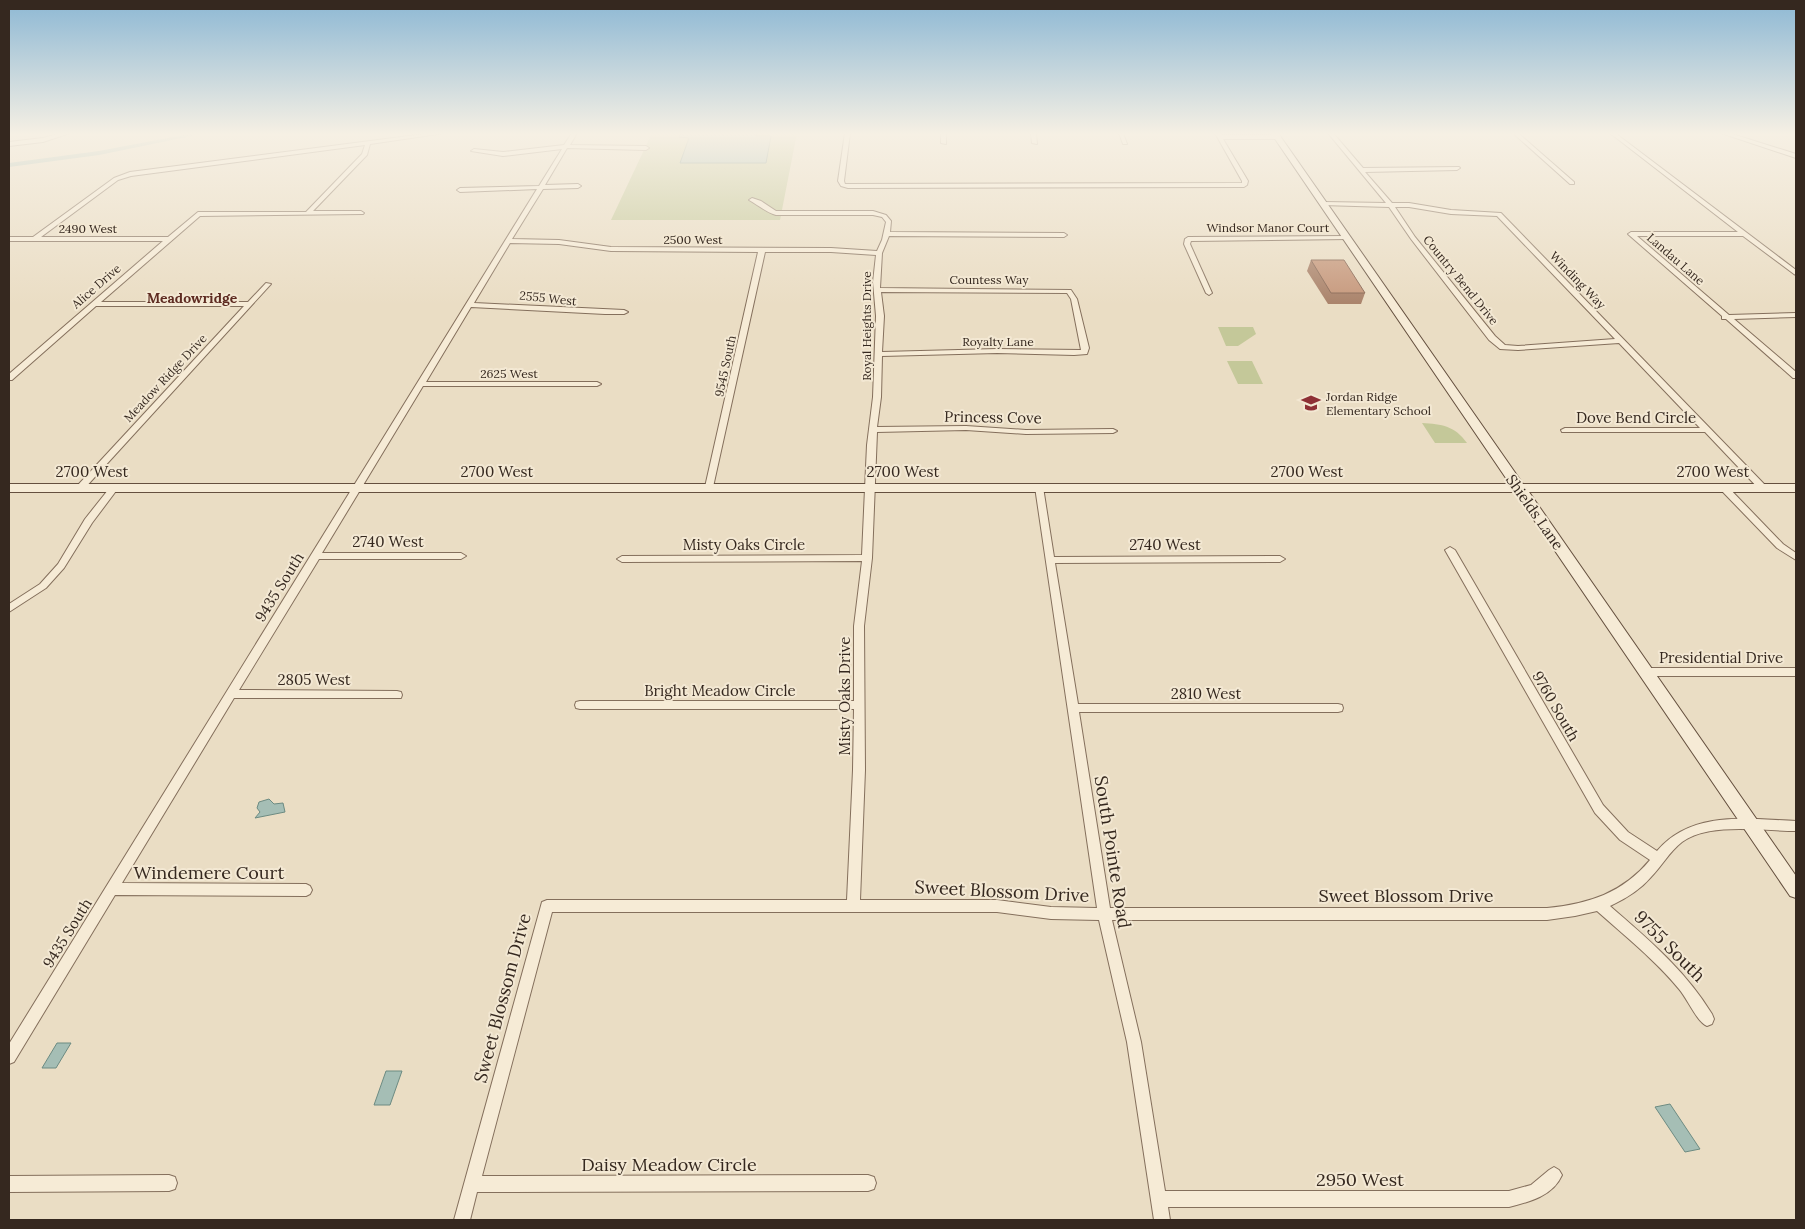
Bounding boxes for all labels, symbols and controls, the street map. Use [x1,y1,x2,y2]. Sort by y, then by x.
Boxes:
street label: Windsor Manor Court [1207,220,1330,235]
street label: 2490 West [59,221,118,236]
street label: Landau Lane [1644,230,1708,288]
street label: 2500 West [663,232,723,247]
street label: Country Bend Drive [1420,232,1502,328]
street label: Winding Way [1547,248,1610,312]
street label: Alice Drive [68,260,124,312]
street label: Royal Heights Drive [859,271,874,381]
street label: Countess Way [949,272,1029,287]
street label: 2555 West [519,288,578,308]
district label: Meadowridge [147,289,238,307]
street label: Meadow Ridge Drive [120,331,210,425]
street label: 9545 South [711,334,739,398]
street label: Royalty Lane [962,334,1034,349]
street label: 2625 West [480,366,538,381]
place label: Jordan Ridge Elementary School [1325,389,1431,418]
school or university icon: Jordan Ridge Elementary School [1300,392,1322,414]
street label: Princess Cove [944,407,1042,427]
street label: Dove Bend Circle [1576,408,1696,427]
street label: 2700 West [56,462,129,481]
street label: 2700 West [461,462,534,481]
street label: 2700 West [867,462,940,481]
street label: 2700 West [1271,462,1344,481]
street label: 2700 West [1677,462,1750,481]
street label: Shields Lane [1502,471,1568,553]
street label: 2740 West [352,532,424,551]
street label: Misty Oaks Circle [683,535,805,554]
street label: 2740 West [1129,535,1201,554]
street label: 9435 South [250,549,308,625]
street label: Misty Oaks Drive [835,637,854,755]
street label: Presidential Drive [1659,648,1783,667]
street label: 9760 South [1528,667,1584,745]
street label: 2805 West [277,670,351,689]
street label: Bright Meadow Circle [644,681,796,700]
street label: 2810 West [1171,684,1241,703]
street label: South Pointe Road [1090,774,1136,930]
street label: Windemere Court [134,861,284,884]
street label: Sweet Blossom Drive [914,875,1090,907]
street label: Sweet Blossom Drive [1319,884,1494,907]
street label: 9435 South [38,895,96,971]
street label: 9755 South [1629,905,1711,987]
street label: Sweet Blossom Drive [468,910,536,1085]
street label: Daisy Meadow Circle [581,1153,757,1176]
street label: 2950 West [1316,1168,1404,1191]

